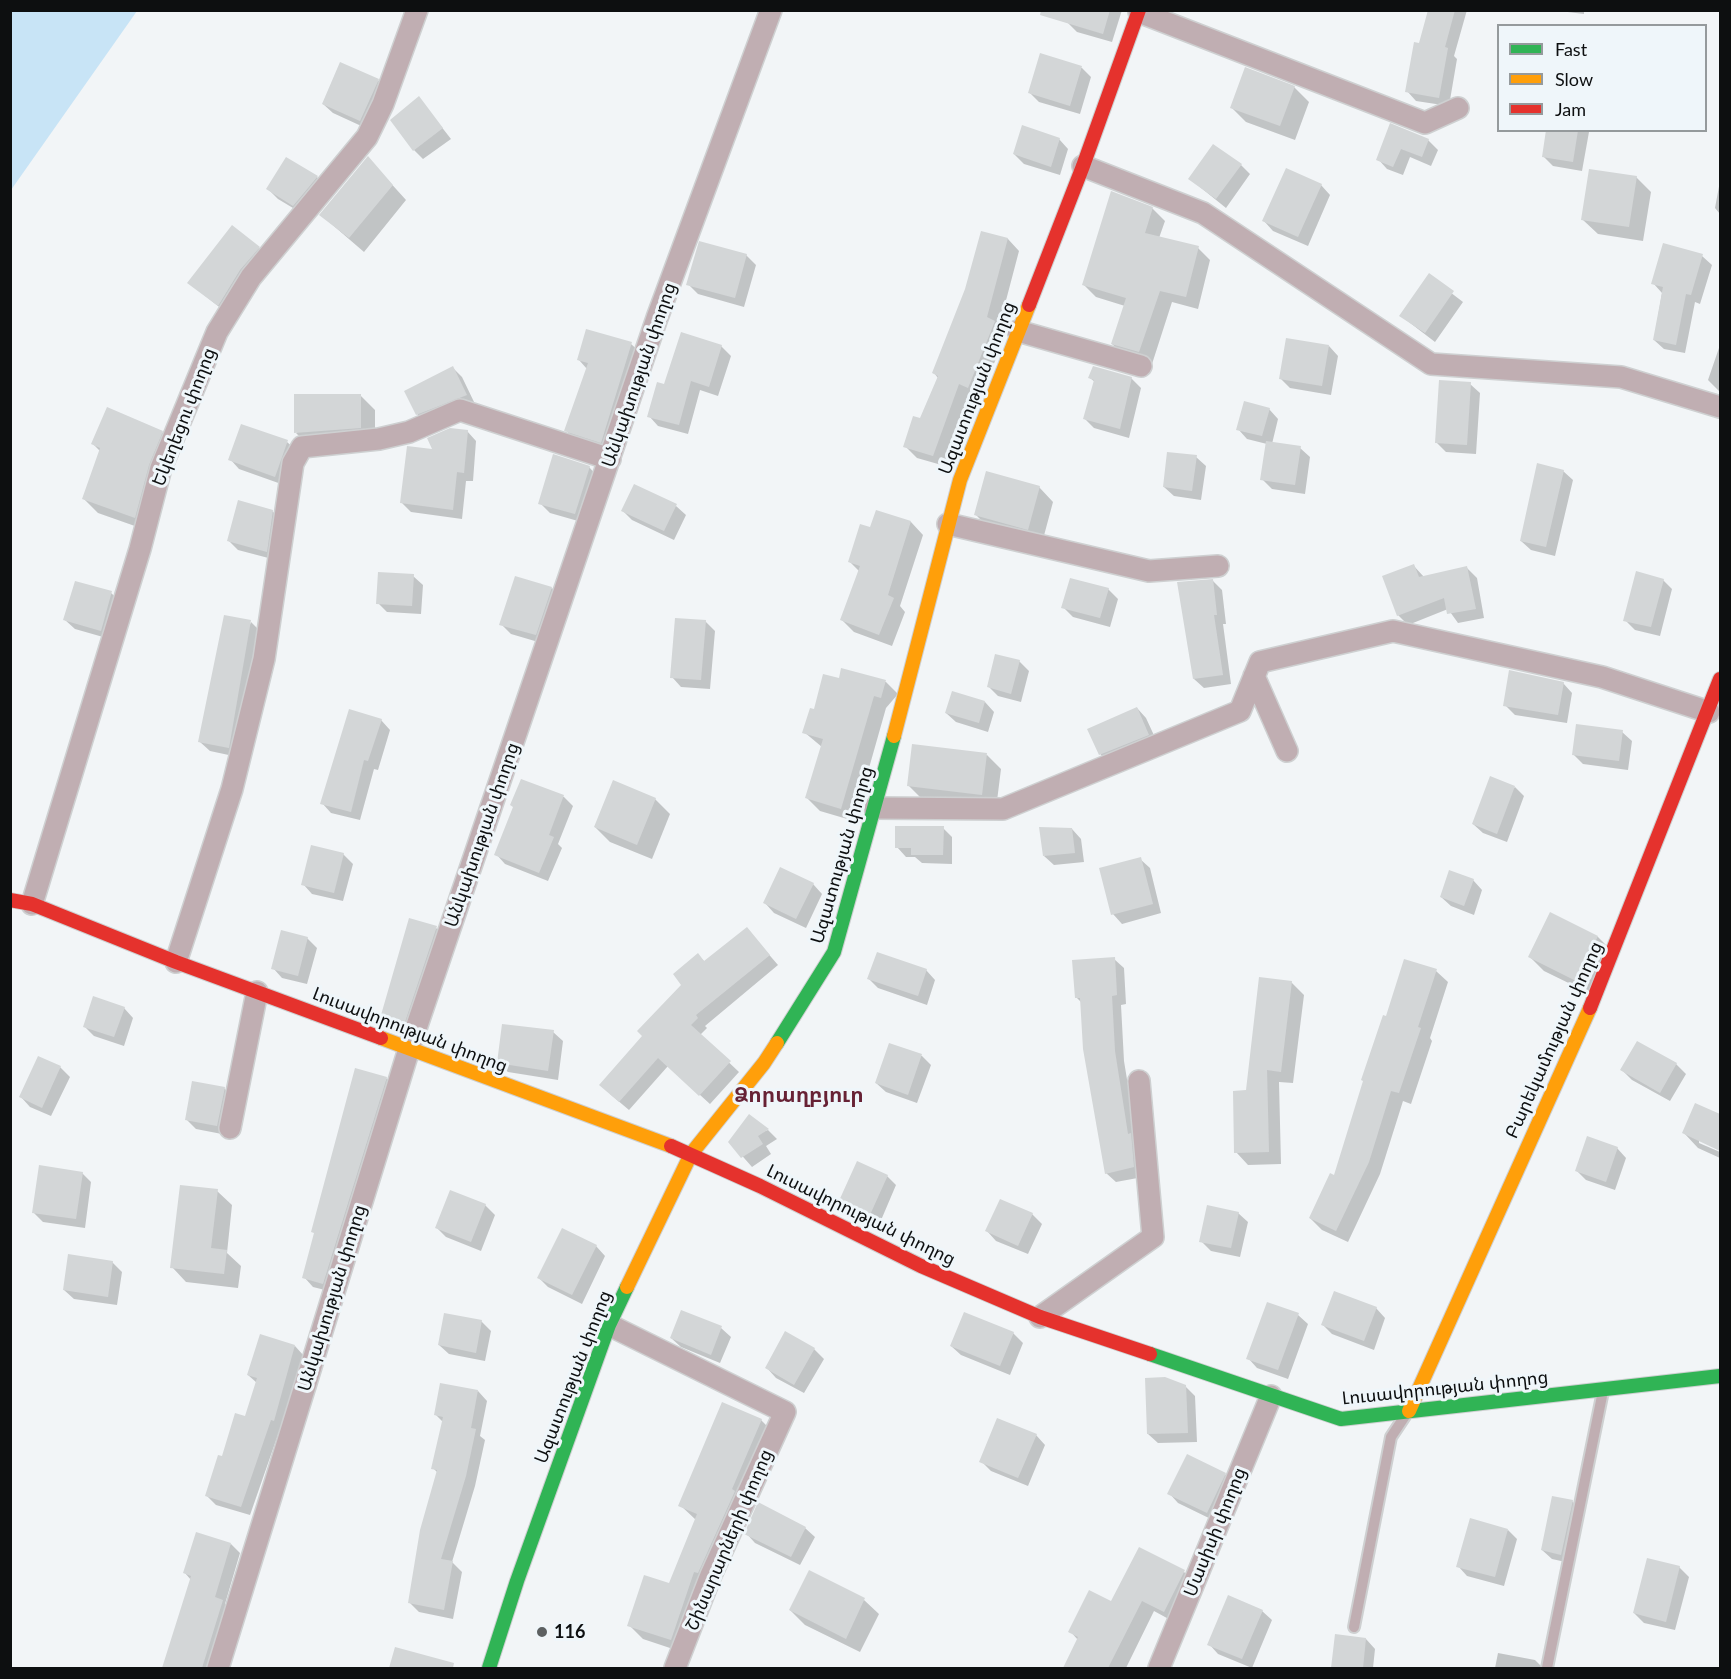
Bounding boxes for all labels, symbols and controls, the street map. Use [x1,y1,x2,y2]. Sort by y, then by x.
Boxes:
legend [1497,24,1707,132]
text: Fast [1555,38,1587,60]
text: Slow [1555,68,1593,90]
text: Jam [1555,98,1586,120]
street label: Անկախության փողոց [597,280,681,470]
street label: Ազատության փողոց [934,298,1020,478]
street label: Եկեղեցու փողոց [148,345,220,489]
street label: Անկախության փողոց [440,740,524,930]
street label: Ազատության փողոց [806,764,878,946]
street label: Բարեկամության փողոց [1501,938,1607,1142]
street label: Լուսավորության փողոց [309,983,511,1077]
district label: Ձորաղբյուր [734,1082,864,1108]
street label: Լուսավորության փողոց [763,1160,959,1270]
street label: Անկախության փողոց [293,1202,371,1394]
street label: Ազատության փողոց [530,1287,616,1467]
street label: Լուսավորության փողոց [1341,1366,1549,1410]
street label: Շինարարների փողոց [681,1446,777,1634]
street label: Մասիսի փողոց [1179,1464,1251,1600]
place label: 116 [554,1621,585,1643]
marker: 116 [535,1625,549,1639]

